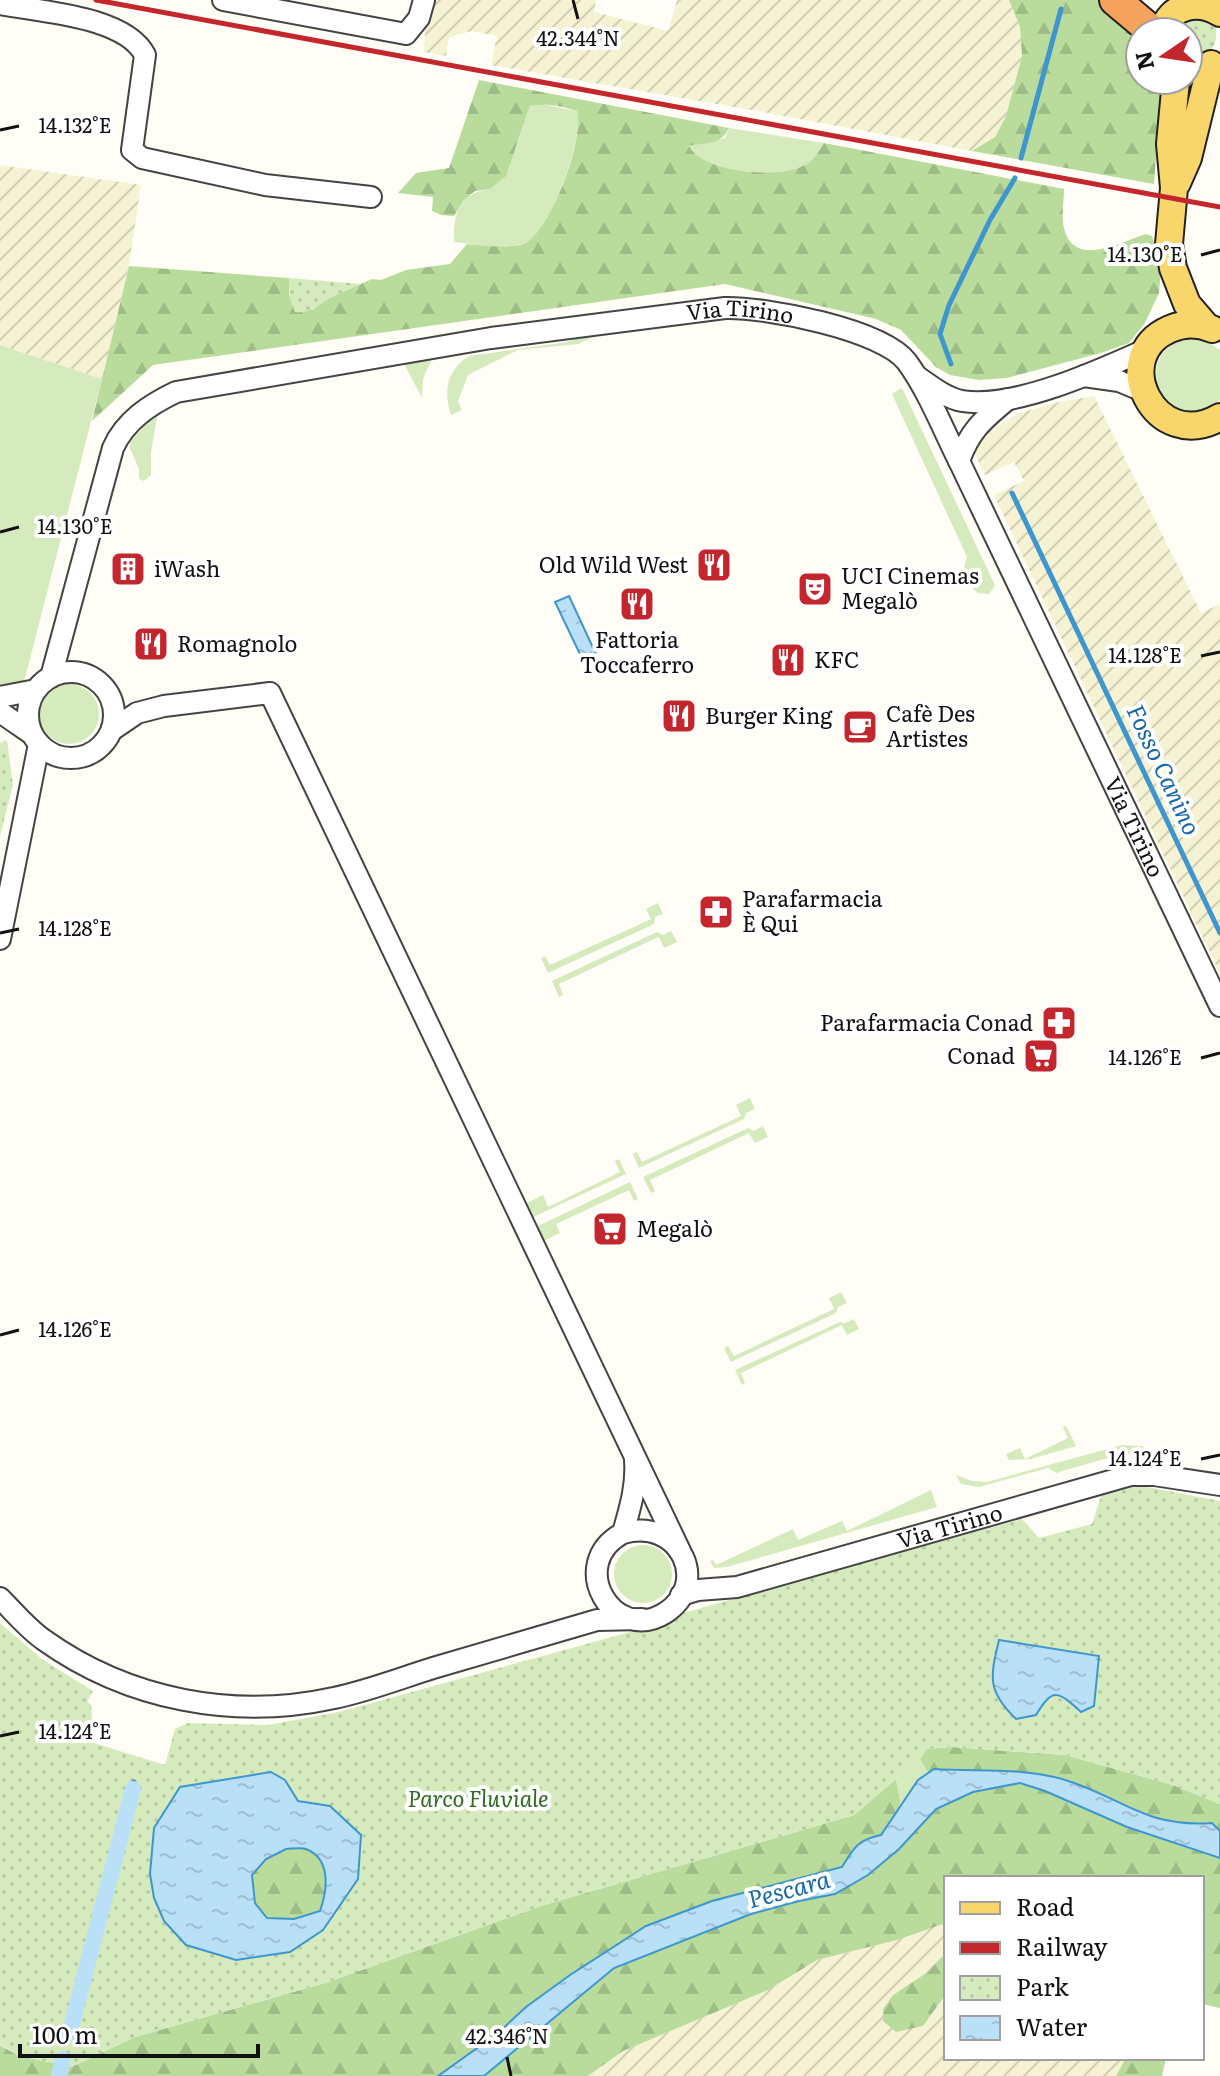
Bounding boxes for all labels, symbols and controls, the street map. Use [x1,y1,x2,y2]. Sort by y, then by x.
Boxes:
north arrow [1124,16,1204,96]
text: 42.344°N [536,22,620,52]
text: N [1125,48,1161,74]
text: 14.132°E [39,109,111,139]
text: 14.130°E [1108,238,1182,268]
street label: Via Tirino [684,290,797,331]
text: 14.130°E [38,510,112,540]
restaurant icon: Old Wild West [695,546,733,584]
place label: Old Wild West [539,547,688,580]
building icon: iWash [109,550,147,588]
place label: iWash [154,551,220,584]
place label: UCI Cinemas Megalò [841,558,979,616]
theatre icon: UCI Cinemas Megalò [796,570,834,608]
restaurant icon: Fattoria Toccaferro [618,585,656,623]
place label: Fattoria Toccaferro [580,622,694,680]
restaurant icon: Romagnolo [132,625,170,663]
place label: Romagnolo [177,626,297,659]
text: 14.128°E [1108,639,1182,669]
restaurant icon: KFC [769,641,807,679]
place label: KFC [814,642,859,675]
place label: Cafè Des Artistes [886,696,975,754]
restaurant icon: Burger King [660,697,698,735]
place label: Burger King [705,698,833,731]
water label: Fosso Canino [1120,698,1211,840]
cafe icon: Cafè Des Artistes [841,708,879,746]
street label: Via Tirino [1097,771,1174,882]
place label: Parafarmacia È Qui [742,881,883,939]
pharmacy icon: Parafarmacia È Qui [697,893,735,931]
text: 14.128°E [38,912,112,942]
pharmacy icon: Parafarmacia Conad [1040,1004,1078,1042]
place label: Parafarmacia Conad [820,1005,1033,1038]
supermarket icon: Conad [1022,1037,1060,1075]
place label: Conad [947,1038,1015,1071]
text: 14.126°E [1108,1041,1182,1071]
supermarket icon: Megalò [591,1210,629,1248]
place label: Megalò [636,1211,713,1244]
text: 14.126°E [38,1313,112,1343]
text: 14.124°E [1108,1442,1182,1472]
street label: Via Tirino [893,1494,1006,1556]
text: 14.124°E [38,1715,112,1745]
park label: Parco Fluviale [408,1781,548,1814]
water label: Pescara [743,1860,834,1915]
legend [944,1876,1204,2060]
text: Road [1016,1888,1075,1923]
text: Railway [1016,1928,1108,1963]
text: Park [1016,1968,1069,2003]
scale bar [20,2008,258,2058]
text: Water [1016,2008,1088,2043]
text: 100 m [32,2016,98,2051]
text: 42.346°N [465,2020,549,2050]

